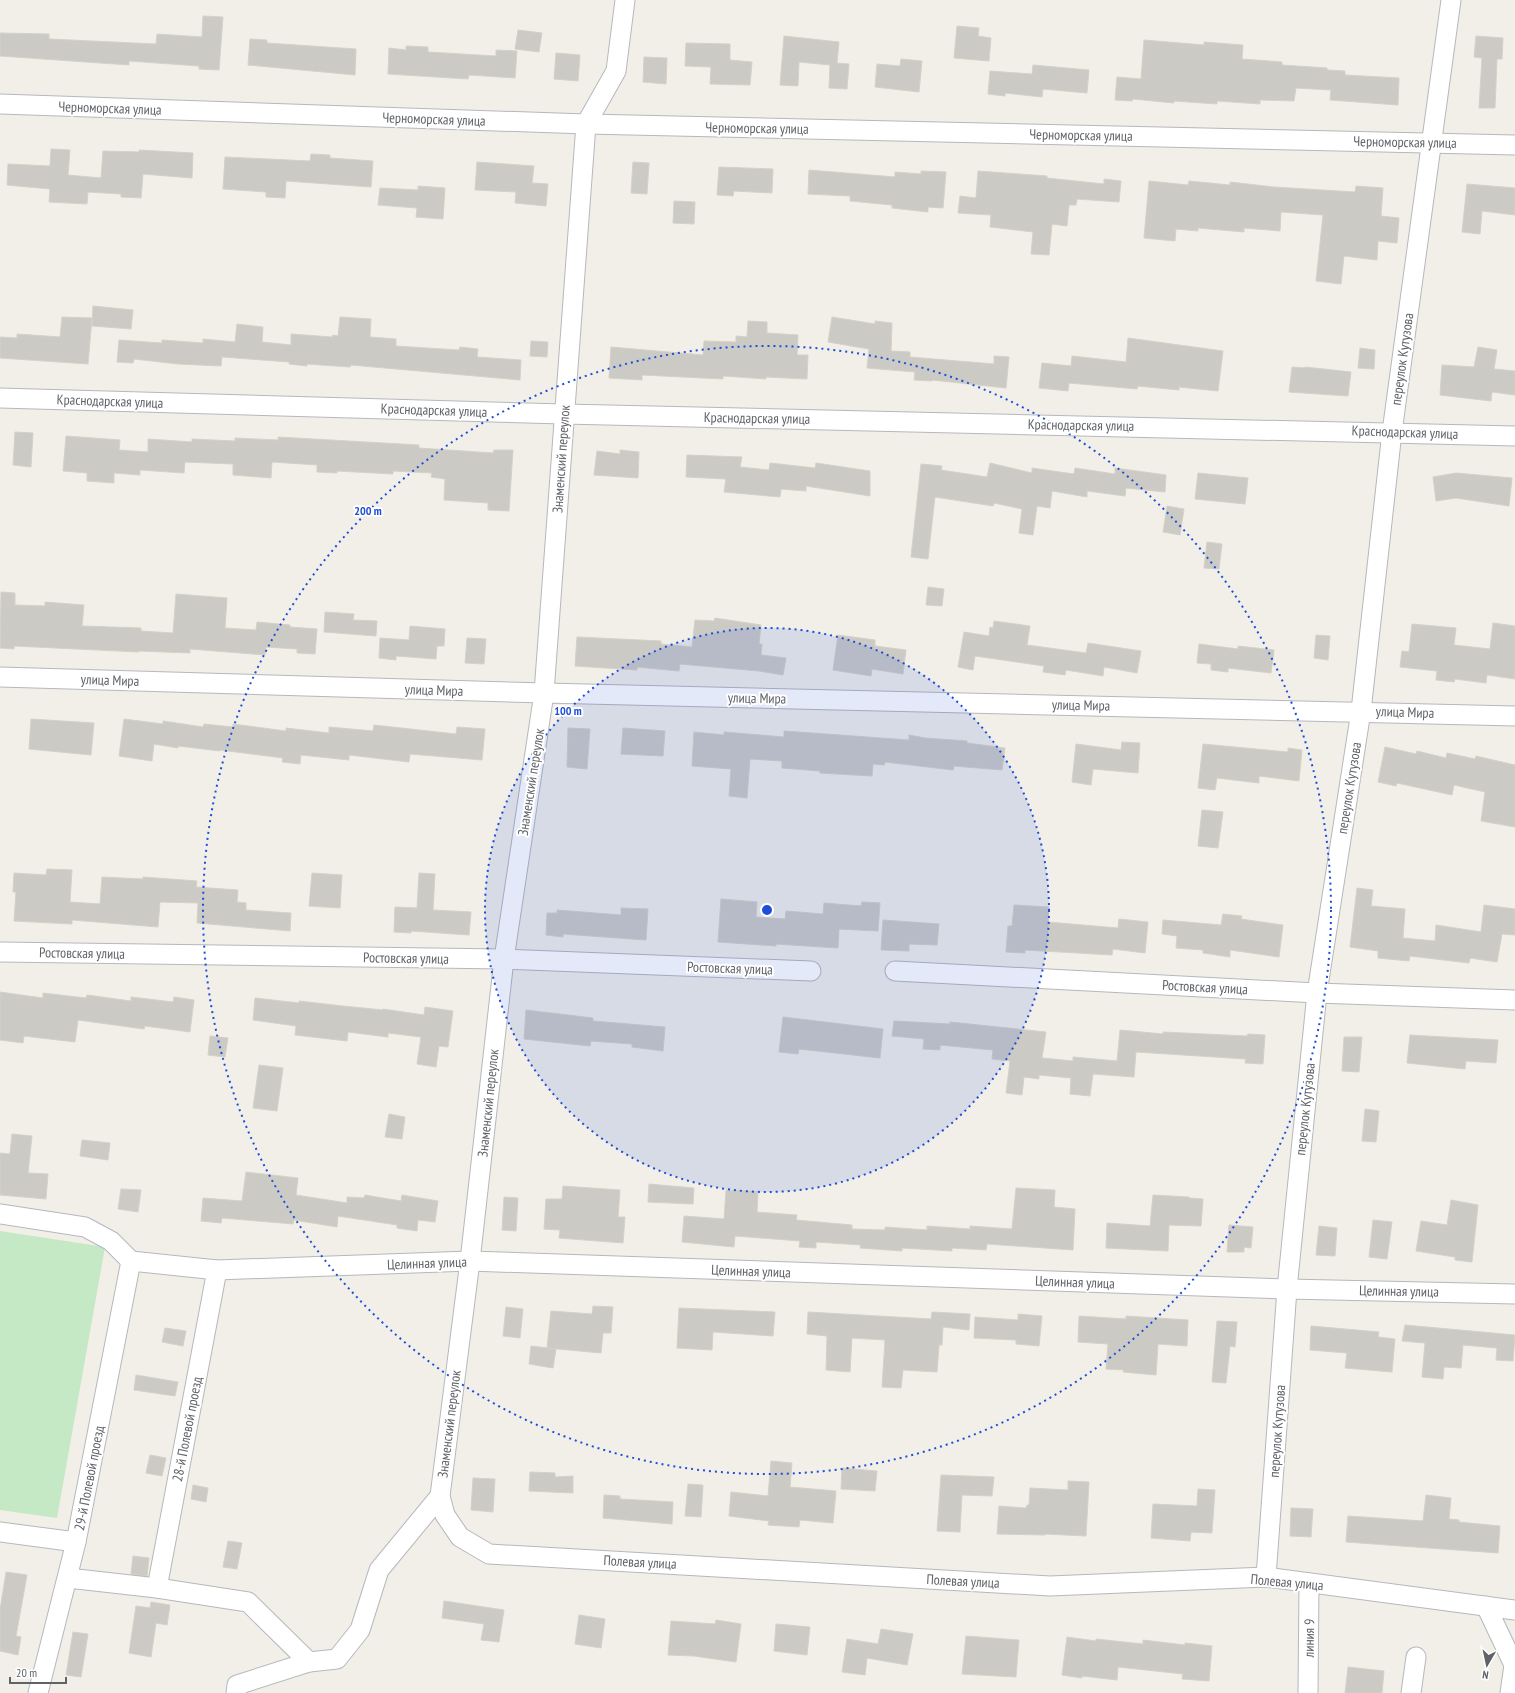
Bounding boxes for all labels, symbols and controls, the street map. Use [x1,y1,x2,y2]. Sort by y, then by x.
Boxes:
street label: Черноморская улица [58,97,162,119]
street label: Черноморская улица [382,108,486,130]
street label: Черноморская улица [705,118,809,138]
street label: Черноморская улица [1029,125,1133,145]
street label: Черноморская улица [1353,132,1457,152]
street label: переулок Кутузова [1387,312,1417,406]
street label: Краснодарская улица [56,390,164,412]
street label: Краснодарская улица [380,399,488,421]
street label: Знаменский переулок [548,404,574,514]
street label: Краснодарская улица [704,408,810,428]
street label: Краснодарская улица [1028,415,1134,435]
street label: Краснодарская улица [1351,421,1459,443]
text: 200 m [354,503,382,518]
street label: улица Мира [80,670,140,690]
street label: улица Мира [404,680,464,700]
street label: улица Мира [728,688,786,708]
street label: улица Мира [1052,695,1110,715]
street label: улица Мира [1375,702,1435,722]
text: 100 m [554,703,582,718]
street label: Знаменский переулок [514,727,548,837]
street label: переулок Кутузова [1333,741,1365,835]
centre of rings [760,903,774,917]
street label: Ростовская улица [39,943,125,963]
street label: Ростовская улица [363,948,449,968]
street label: Ростовская улица [687,958,773,978]
street label: Ростовская улица [1162,976,1248,998]
street label: Знаменский переулок [473,1048,503,1158]
street label: переулок Кутузова [1291,1062,1319,1156]
street label: Целинная улица [387,1253,467,1273]
street label: Целинная улица [711,1261,791,1281]
street label: Целинная улица [1035,1272,1115,1292]
street label: Целинная улица [1359,1281,1439,1301]
street label: Знаменский переулок [433,1369,465,1479]
street label: 28-й Полевой проезд [168,1375,206,1483]
street label: переулок Кутузова [1265,1384,1289,1478]
street label: 29-й Полевой проезд [70,1424,108,1532]
street label: Полевая улица [603,1551,677,1573]
street label: Полевая улица [926,1570,1000,1592]
street label: Полевая улица [1250,1570,1324,1594]
street label: линия 9 [1300,1618,1318,1659]
north arrow [1467,1645,1507,1685]
scale bar [10,1659,66,1685]
text: 20 m [16,1665,37,1680]
text: N [1481,1667,1489,1682]

